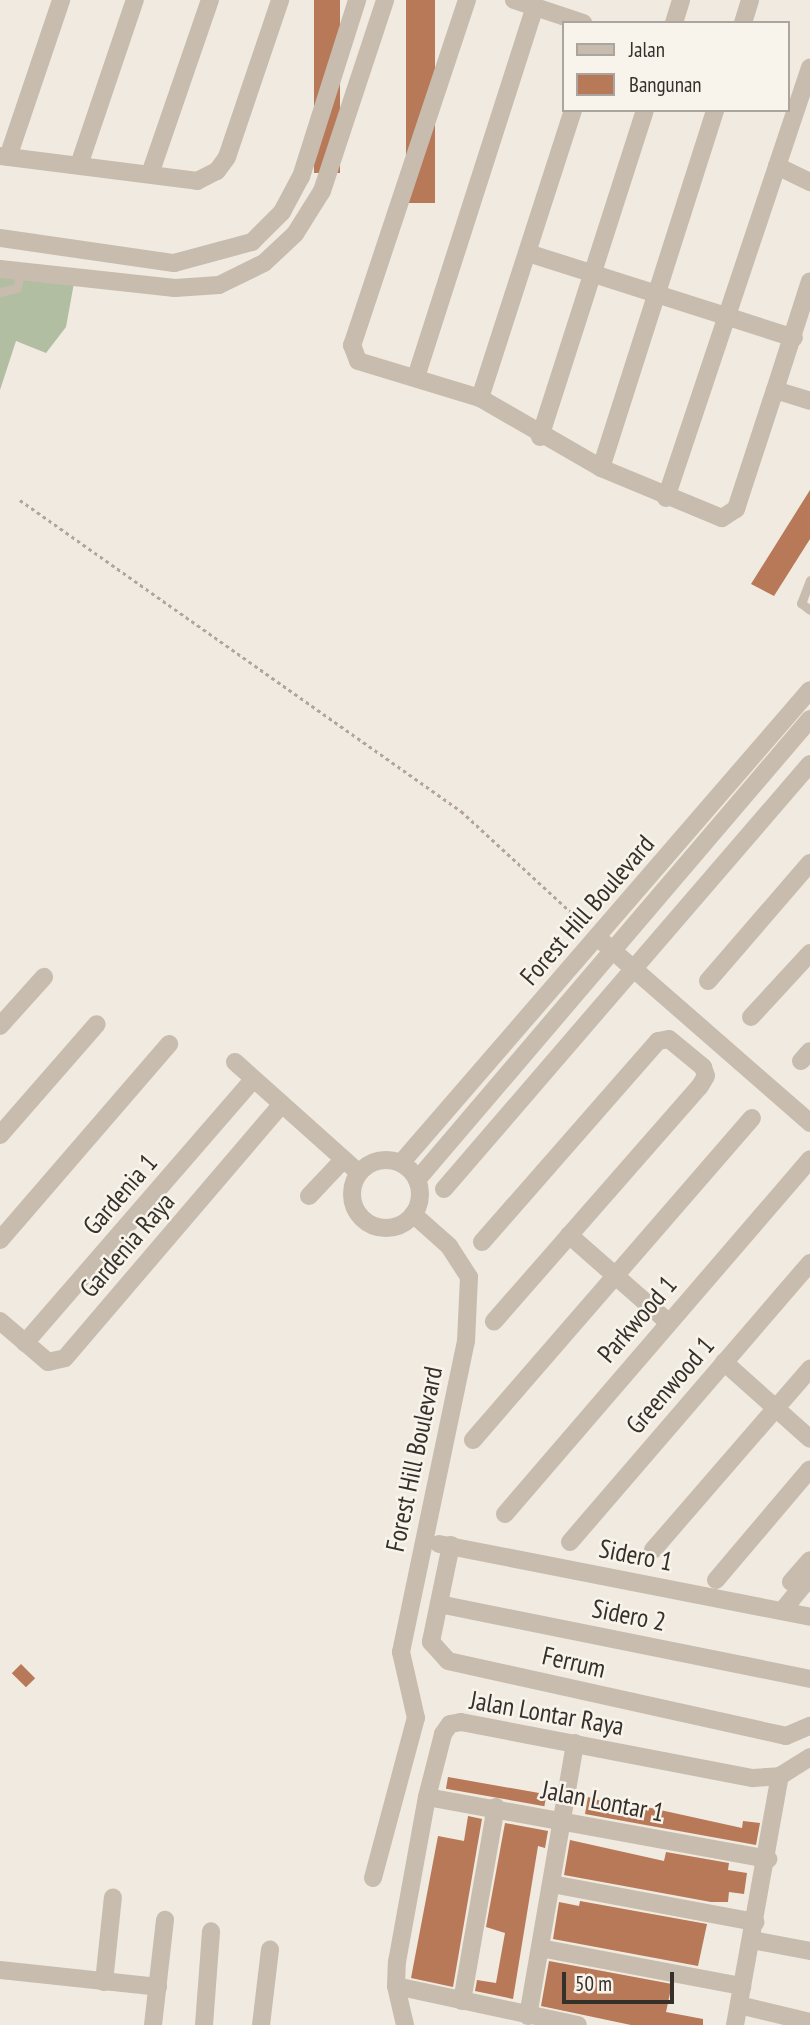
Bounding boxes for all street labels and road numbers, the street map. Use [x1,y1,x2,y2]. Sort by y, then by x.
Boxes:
street label: Forest Hill Boulevard [513,829,661,991]
street label: Gardenia 1 [76,1147,164,1241]
street label: Gardenia Raya [73,1186,181,1304]
street label: Parkwood 1 [591,1269,683,1369]
street label: Greenwood 1 [619,1330,721,1440]
street label: Forest Hill Boulevard [379,1364,449,1554]
street label: Sidero 1 [597,1533,675,1577]
street label: Sidero 2 [590,1593,668,1637]
street label: Ferrum [539,1640,609,1684]
street label: Jalan Lontar Raya [468,1684,626,1742]
street label: Jalan Lontar 1 [539,1774,667,1828]

